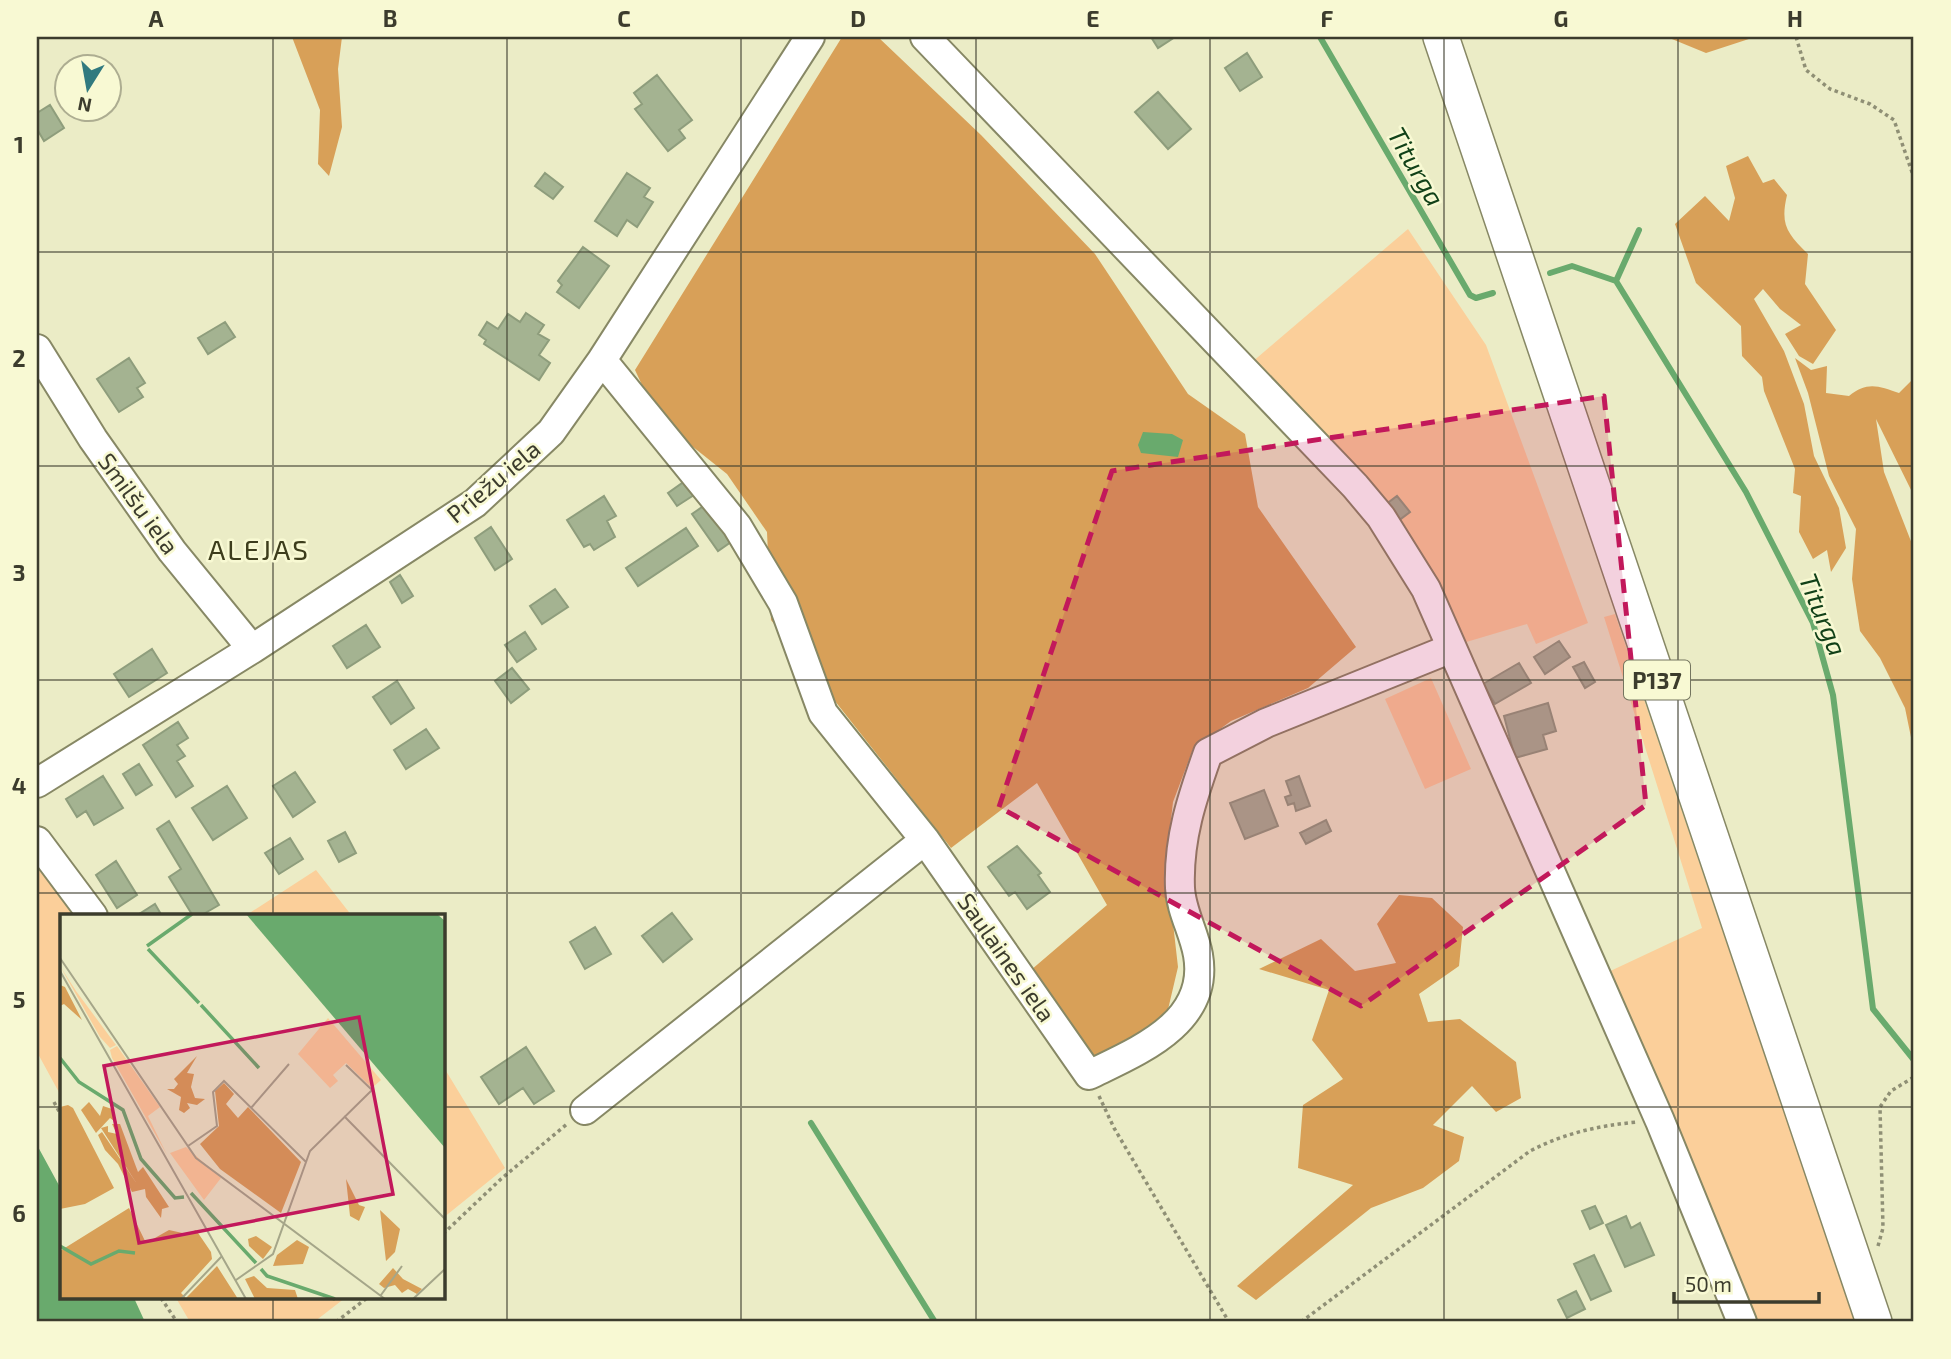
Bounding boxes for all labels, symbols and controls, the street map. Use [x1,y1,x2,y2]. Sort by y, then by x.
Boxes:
text: A [148,4,164,32]
text: B [383,4,397,32]
text: C [617,4,631,32]
text: D [850,4,866,32]
text: E [1086,4,1100,32]
text: F [1321,4,1334,32]
text: G [1554,4,1568,32]
text: H [1787,4,1803,32]
north arrow [52,52,122,122]
text: N [76,93,94,118]
water label: Titurga [1382,121,1452,211]
text: 1 [14,130,24,158]
text: 2 [12,344,26,372]
street label: Priežu iela [440,434,546,528]
street label: Smilšu iela [93,447,185,559]
district label: ALEJAS [208,532,310,566]
text: 3 [12,558,26,586]
water label: Titurga [1794,568,1854,660]
road number: P137 [1624,660,1690,700]
text: 4 [12,771,26,799]
street label: Saulaines iela [952,887,1062,1027]
inset map [60,914,444,1300]
text: 5 [13,985,25,1013]
text: 6 [12,1199,26,1227]
scale bar [1674,1261,1820,1305]
text: 50 m [1685,1271,1732,1296]

